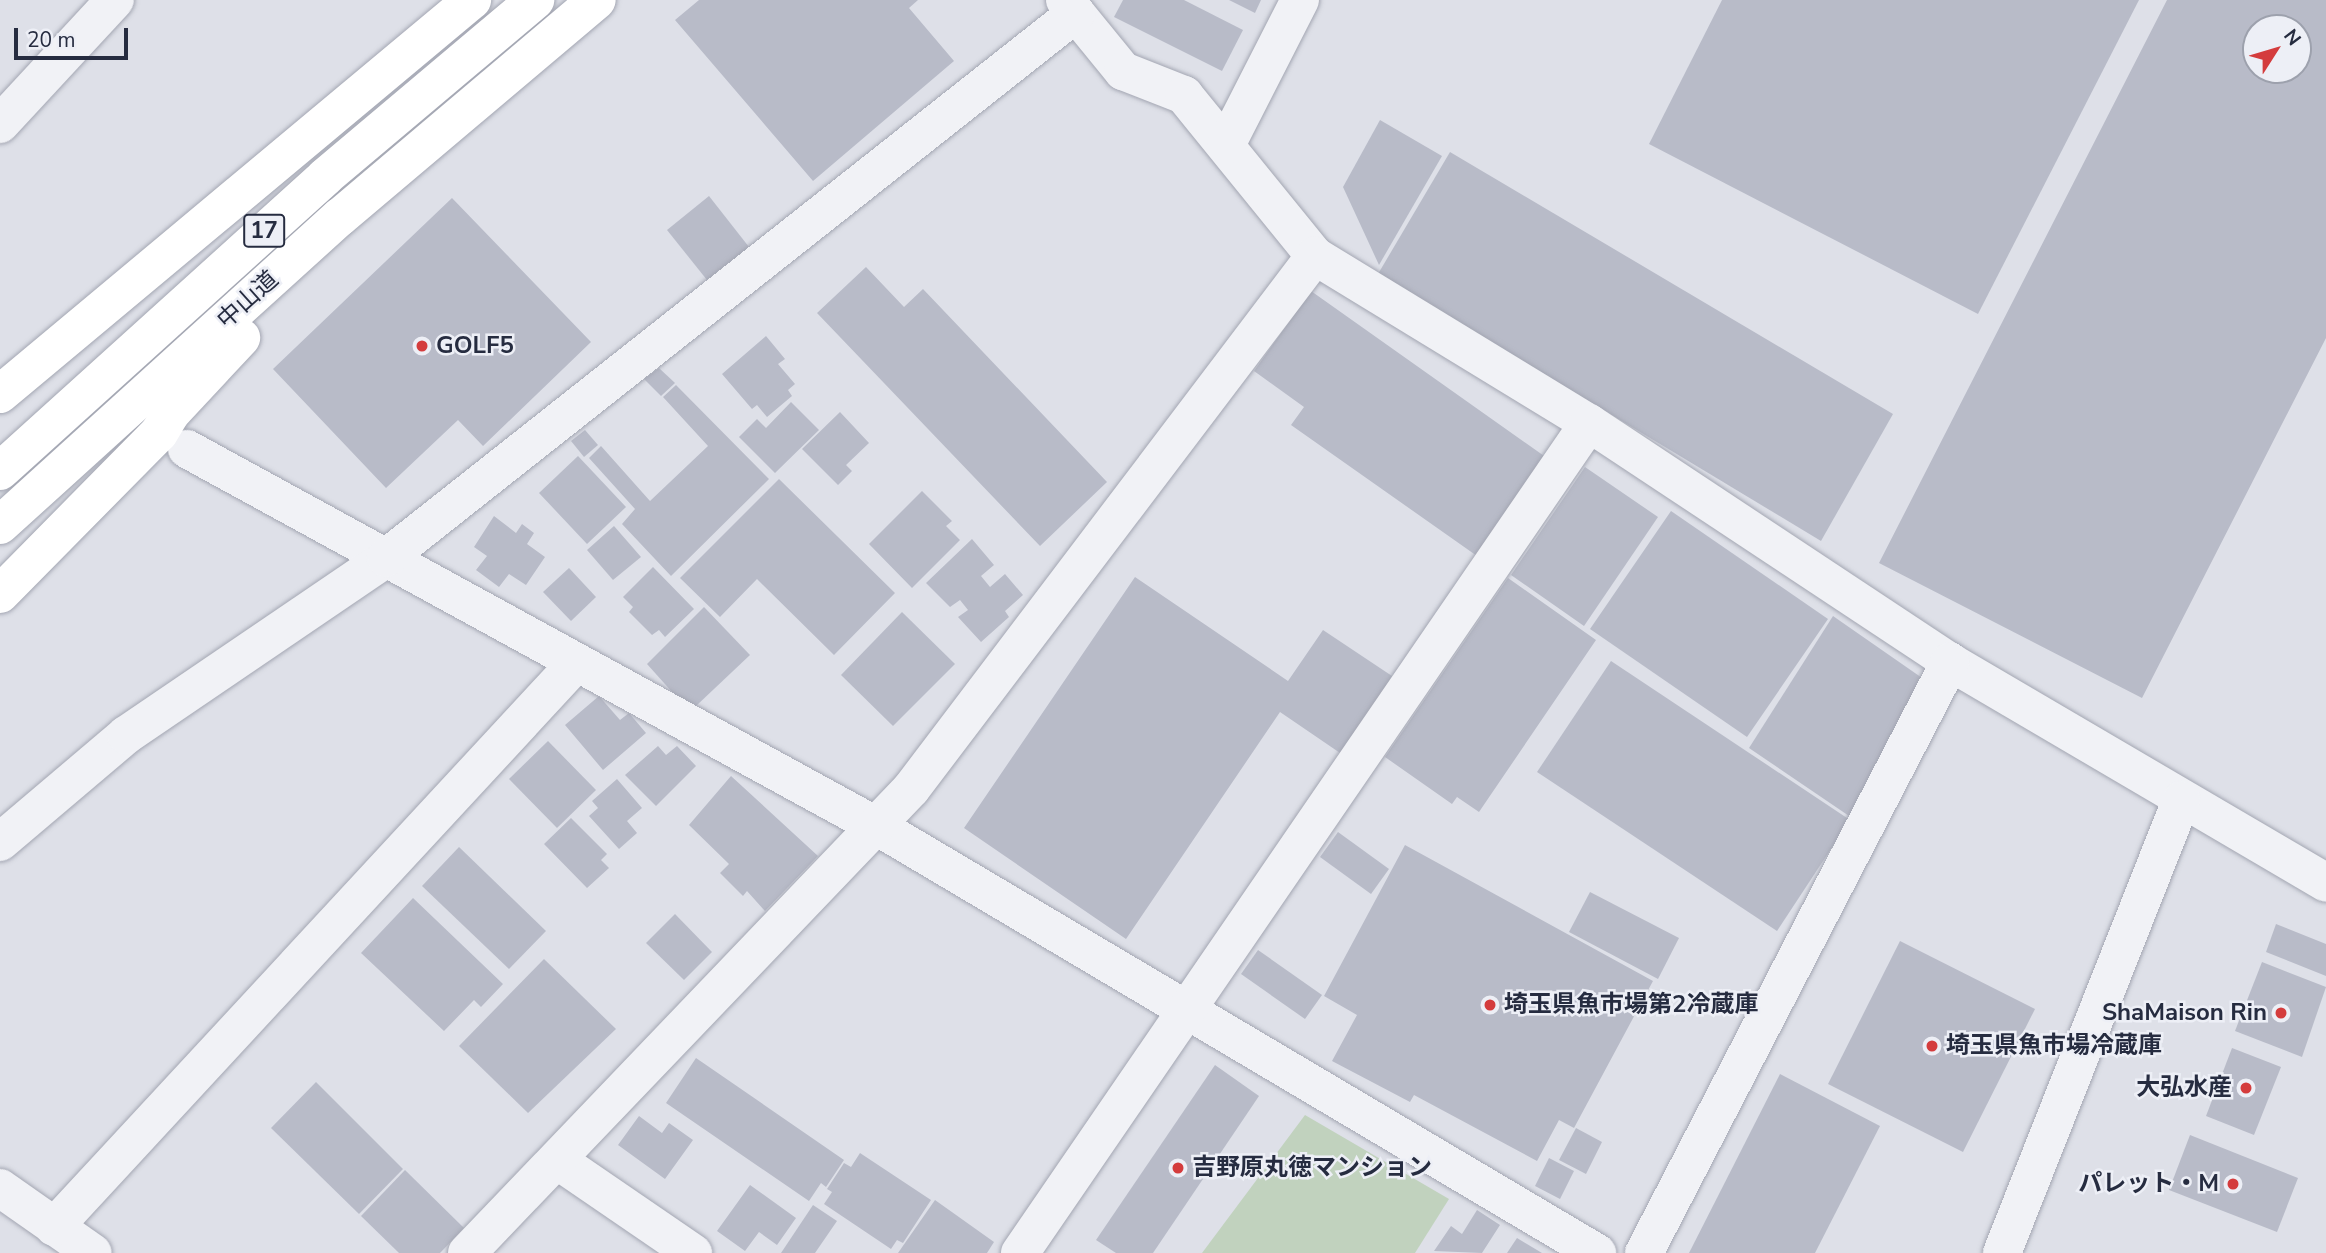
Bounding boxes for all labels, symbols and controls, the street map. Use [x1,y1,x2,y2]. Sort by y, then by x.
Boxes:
scale bar [18,14,131,58]
north arrow [2242,14,2312,84]
text: N [2278,24,2307,51]
text: 20 m [27,26,76,54]
road number: 17 [243,212,285,250]
street label: 中山道 [212,265,284,335]
place label: GOLF5 [436,332,514,360]
marker: GOLF5 [414,338,430,354]
place label: 埼玉県魚市場第2冷蔵庫 [1504,991,1758,1019]
marker: 埼玉県魚市場第2冷蔵庫 [1482,997,1498,1013]
place label: ShaMaison Rin [2102,999,2267,1027]
marker: ShaMaison Rin [2273,1005,2289,1021]
place label: 埼玉県魚市場冷蔵庫 [1946,1032,2162,1060]
marker: 埼玉県魚市場冷蔵庫 [1924,1038,1940,1054]
place label: 大弘水産 [2136,1074,2232,1102]
marker: 大弘水産 [2238,1080,2254,1096]
place label: 吉野原丸徳マンション [1192,1154,1432,1182]
marker: 吉野原丸徳マンション [1170,1160,1186,1176]
place label: パレット・M [2078,1170,2219,1198]
marker: パレット・M [2225,1176,2241,1192]

